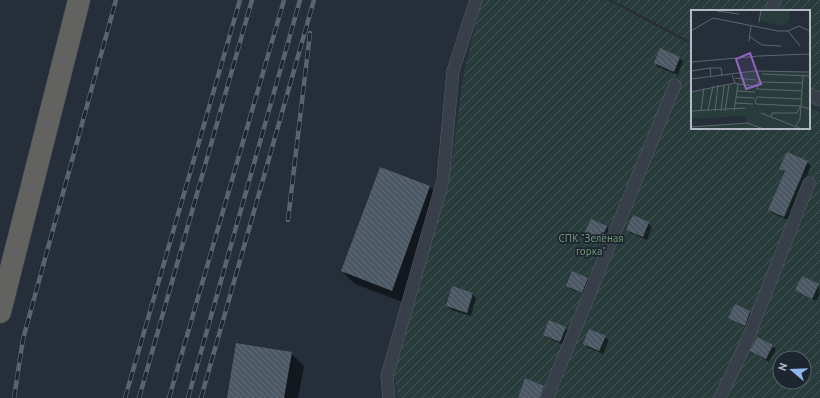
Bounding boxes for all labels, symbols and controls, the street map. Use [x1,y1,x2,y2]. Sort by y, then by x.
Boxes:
inset map [691,10,810,129]
park label: СПК "Зелёная горка" [558,231,624,258]
north arrow [772,350,812,390]
text: N [775,361,790,372]

